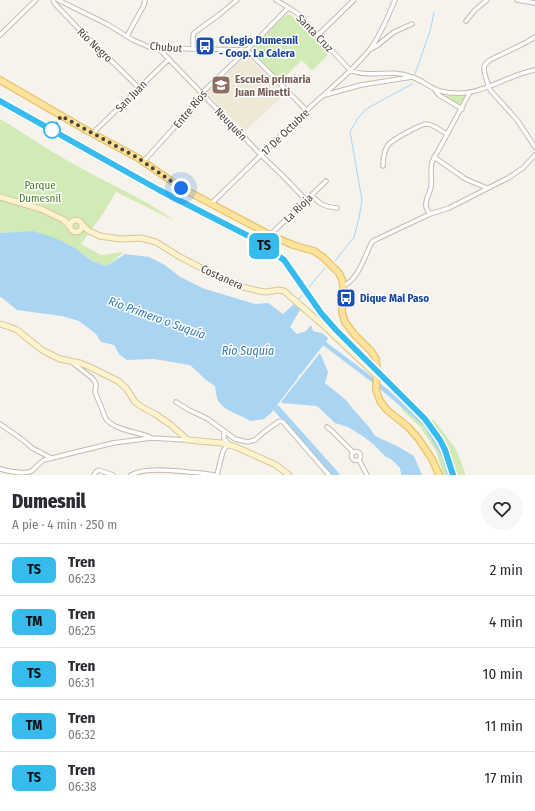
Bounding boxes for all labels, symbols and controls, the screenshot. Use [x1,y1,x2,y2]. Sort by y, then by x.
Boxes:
street label: Santa Cruz [293,12,336,55]
street label: Río Negro [74,25,115,65]
place label: Colegio Dumesnil - Coop. La Calera [219,34,299,60]
bus stop icon: Colegio Dumesnil - Coop. La Calera [194,35,216,57]
street label: Chubut [149,40,183,55]
place label: Escuela primaria Juan Minetti [234,73,311,99]
school or university icon: Escuela primaria Juan Minetti [210,74,232,96]
street label: San Juan [113,78,150,115]
street label: Entre Ríos [171,88,210,131]
street label: Neuquén [212,105,249,144]
street label: 17 De Octubre [259,106,312,158]
unlabelled marker [43,121,61,139]
your location [171,178,191,198]
park label: Parque Dumesnil [19,179,61,205]
street label: La Rioja [281,191,316,225]
line badge: TS [246,233,282,259]
text: TS [257,237,271,254]
street label: Costanera [199,262,245,293]
bus stop icon: Dique Mal Paso [335,287,357,309]
place label: Dique Mal Paso [360,292,429,305]
water label: Río Primero o Suquía [107,294,207,342]
water label: Río Suquía [222,344,274,358]
button: heart [481,488,523,530]
text: Dumesnil [12,490,86,513]
text: A pie · 4 min · 250 m [12,517,117,532]
text: Tren [68,553,95,571]
text: TS [27,561,41,578]
text: 2 min [490,561,523,579]
text: 06:23 [68,571,96,586]
text: Tren [68,605,95,623]
text: TM [26,613,42,630]
text: 4 min [489,613,523,631]
text: 06:25 [68,623,96,638]
text: Tren [68,657,95,675]
text: TS [27,665,41,682]
text: 10 min [483,665,523,683]
text: 06:31 [68,675,95,690]
text: Tren [68,709,95,727]
text: TM [26,717,42,734]
text: 11 min [485,717,523,735]
text: 06:32 [68,727,96,742]
text: Tren [68,761,95,779]
text: TS [27,769,41,786]
text: 17 min [484,769,523,787]
text: 06:38 [68,779,96,794]

